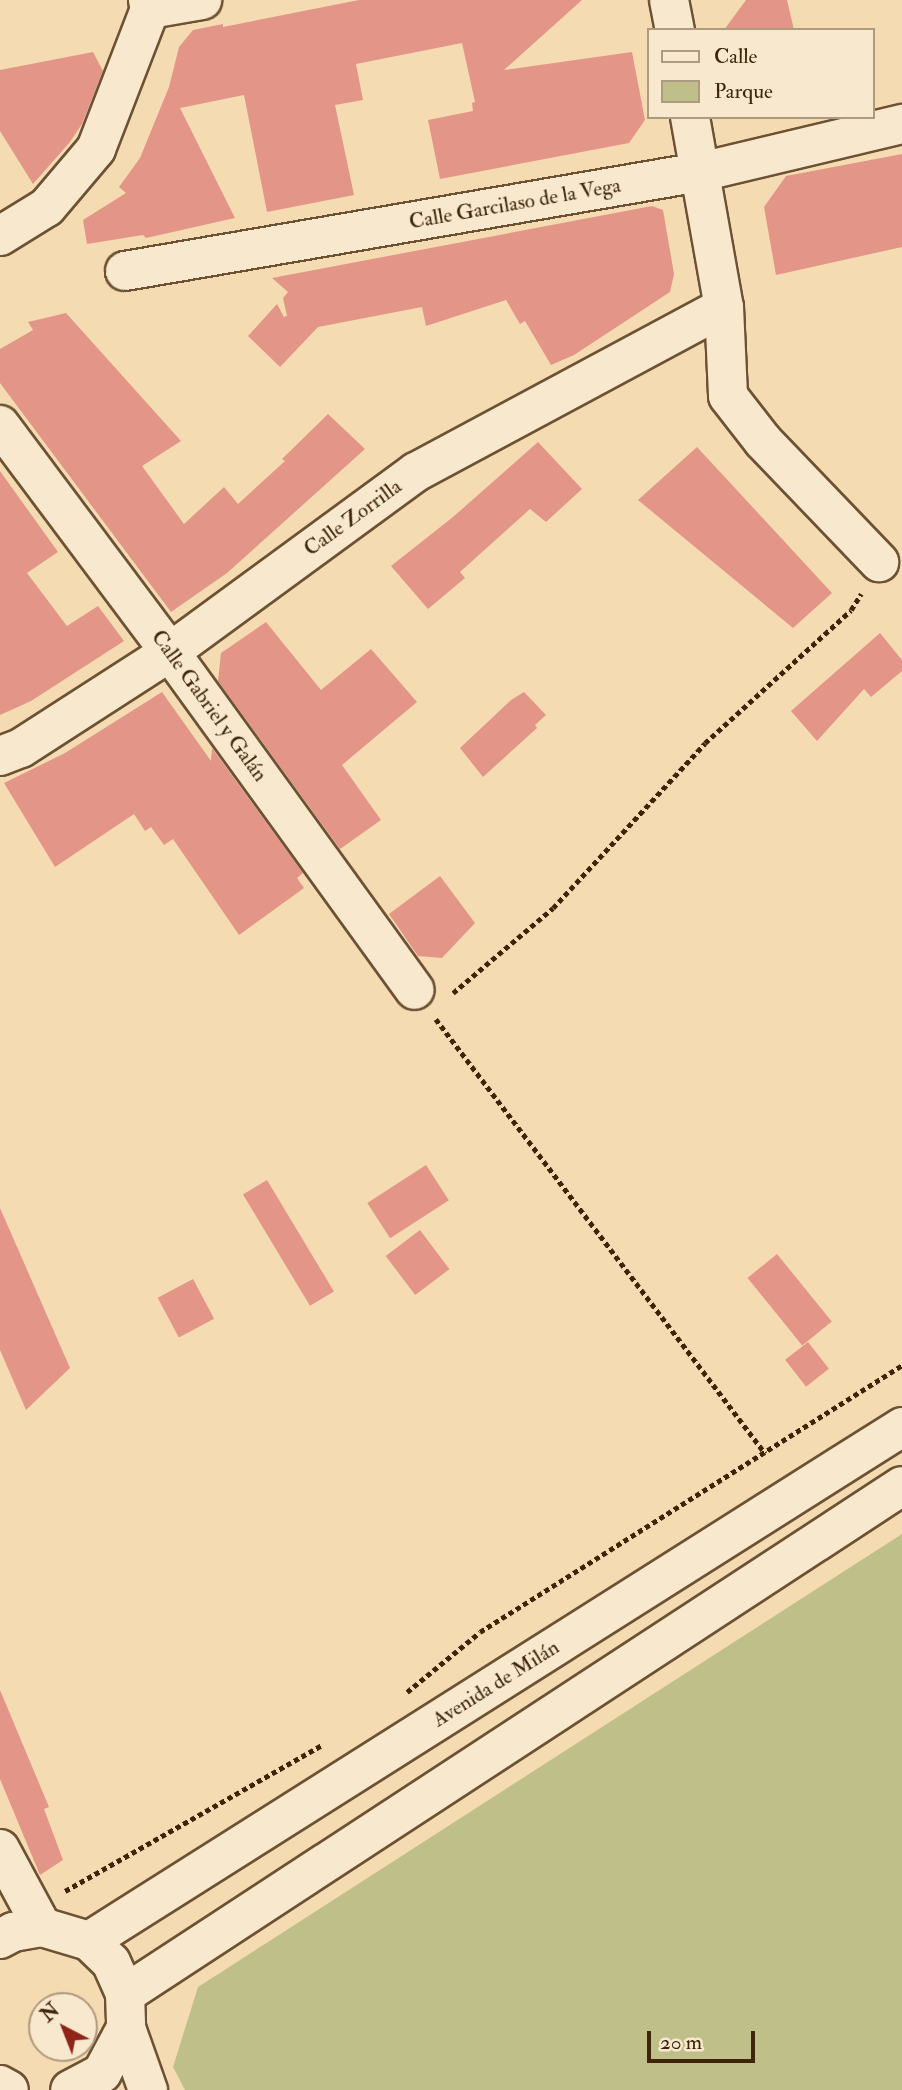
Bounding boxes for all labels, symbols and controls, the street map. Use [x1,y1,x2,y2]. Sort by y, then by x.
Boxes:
legend [646,28,874,119]
text: Calle [714,43,757,70]
text: Parque [714,78,773,105]
street label: Calle Garcilaso de la Vega [407,173,623,235]
street label: Calle Zorrilla [299,474,407,562]
street label: Calle Gabriel y Galán [146,625,272,787]
street label: Avenida de Milán [428,1635,564,1733]
north arrow [28,1992,98,2062]
text: N [36,1998,65,2027]
scale bar [650,2016,758,2060]
text: 20 m [660,2029,702,2056]

